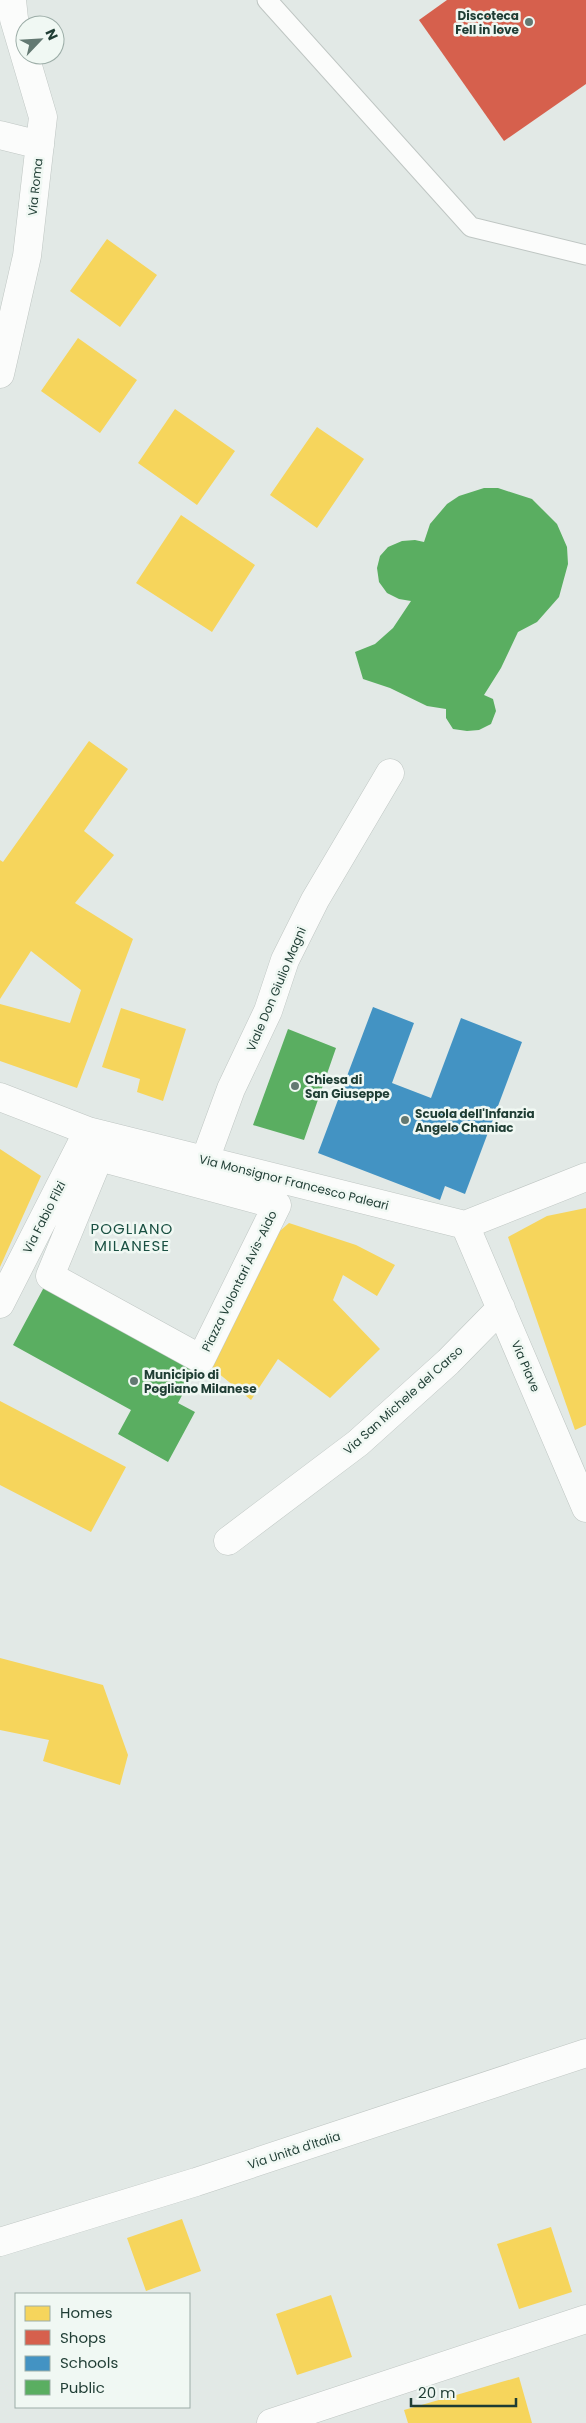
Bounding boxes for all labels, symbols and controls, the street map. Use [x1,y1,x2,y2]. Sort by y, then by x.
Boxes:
place label: Discoteca Fell in love [455,7,520,38]
north arrow [15,15,65,65]
marker: Discoteca Fell in love [523,16,535,28]
text: N [40,26,63,44]
street label: Via Roma [24,157,46,217]
street label: Viale Don Giulio Magni [242,924,310,1054]
place label: Chiesa di San Giuseppe [305,1071,390,1102]
marker: Chiesa di San Giuseppe [289,1080,301,1092]
place label: Scuola dell'Infanzia Angelo Chaniac [415,1105,535,1136]
marker: Scuola dell'Infanzia Angelo Chaniac [399,1114,411,1126]
street label: Via Monsignor Francesco Paleari [197,1150,391,1214]
street label: Via Fabio Filzi [19,1178,69,1256]
street label: Piazza Volontari Avis-Aido [197,1207,281,1354]
district label: POGLIANO MILANESE [91,1218,173,1256]
street label: Via Piave [508,1338,544,1394]
street label: Via San Michele del Carso [340,1342,467,1458]
place label: Municipio di Pogliano Milanese [144,1366,257,1397]
marker: Municipio di Pogliano Milanese [128,1375,140,1387]
street label: Via Unità d'Italia [246,2127,342,2173]
legend [15,2293,190,2408]
text: Homes [60,2302,113,2323]
text: Shops [60,2327,106,2348]
text: Schools [60,2352,118,2373]
scale bar [411,2376,516,2408]
text: Public [60,2377,105,2398]
text: 20 m [418,2382,456,2403]

